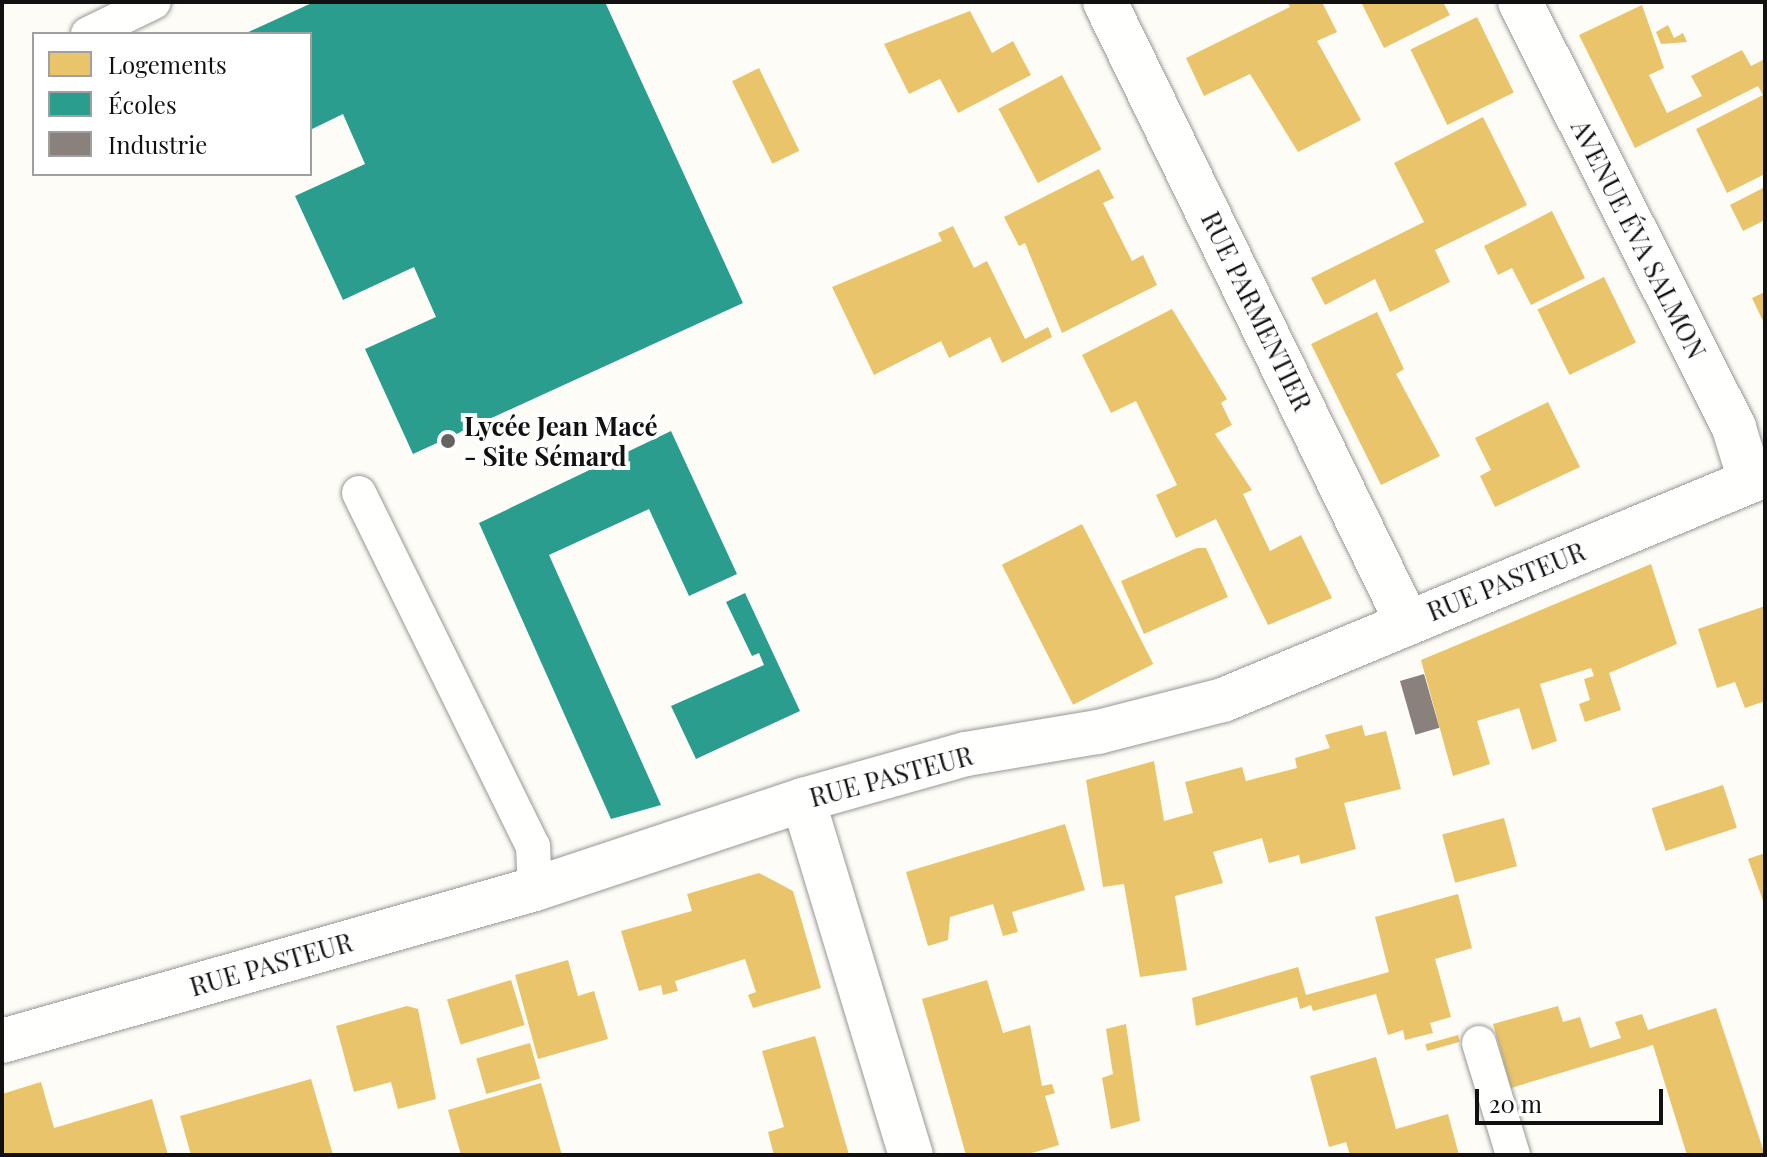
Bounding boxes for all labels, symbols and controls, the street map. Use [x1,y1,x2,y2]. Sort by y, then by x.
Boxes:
legend [32,32,312,176]
text: Logements [108,48,227,80]
text: Écoles [108,88,177,120]
street label: AVENUE ÉVA SALMON [1565,114,1713,364]
text: Industrie [108,128,207,160]
street label: RUE PARMENTIER [1195,206,1319,416]
place label: Lycée Jean Macé - Site Sémard [464,410,658,472]
marker: Lycée Jean Macé - Site Sémard [439,432,457,450]
street label: RUE PASTEUR [1422,535,1590,627]
street label: RUE PASTEUR [806,739,976,813]
street label: RUE PASTEUR [186,926,356,1002]
scale bar [1479,1073,1667,1123]
text: 20 m [1489,1087,1542,1119]

